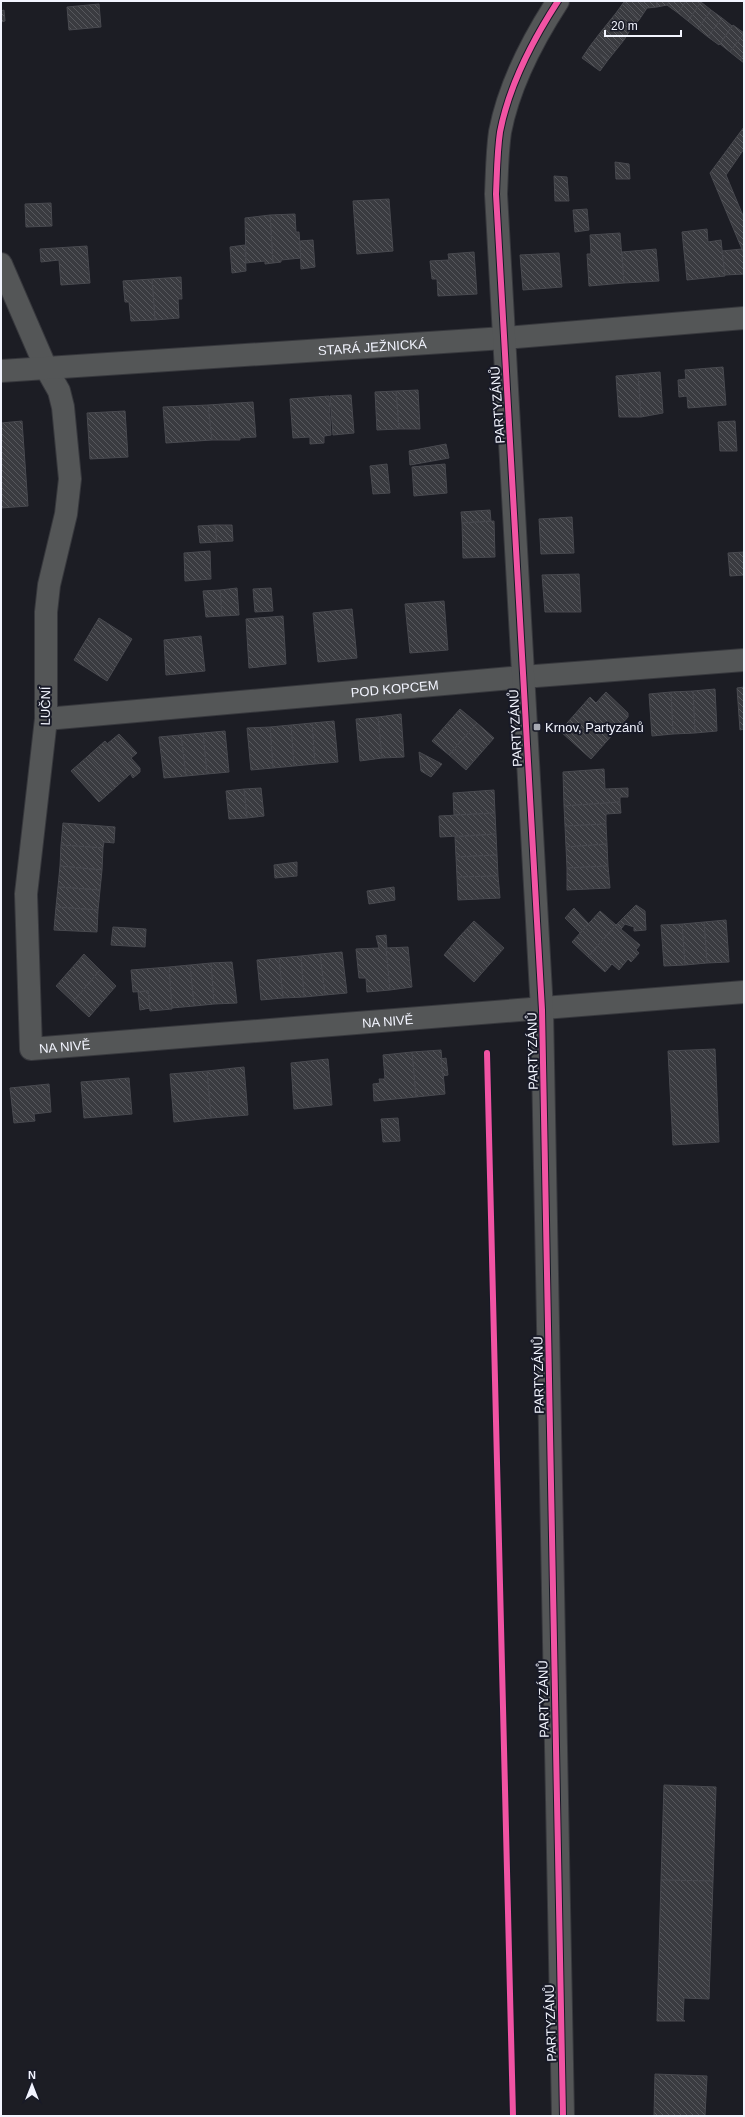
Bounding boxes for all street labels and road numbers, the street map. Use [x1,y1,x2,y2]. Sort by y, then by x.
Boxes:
street label: STARÁ JEŽNICKÁ [317,336,427,358]
street label: PARTYZÁNŮ [487,366,508,444]
street label: POD KOPCEM [350,677,439,700]
street label: LUČNÍ [38,686,53,726]
street label: PARTYZÁNŮ [506,689,525,767]
street label: NA NIVĚ [362,1012,414,1031]
street label: PARTYZÁNŮ [524,1012,541,1090]
street label: NA NIVĚ [39,1037,91,1056]
street label: PARTYZÁNŮ [530,1336,547,1414]
street label: PARTYZÁNŮ [535,1660,552,1738]
street label: PARTYZÁNŮ [542,1984,559,2062]

